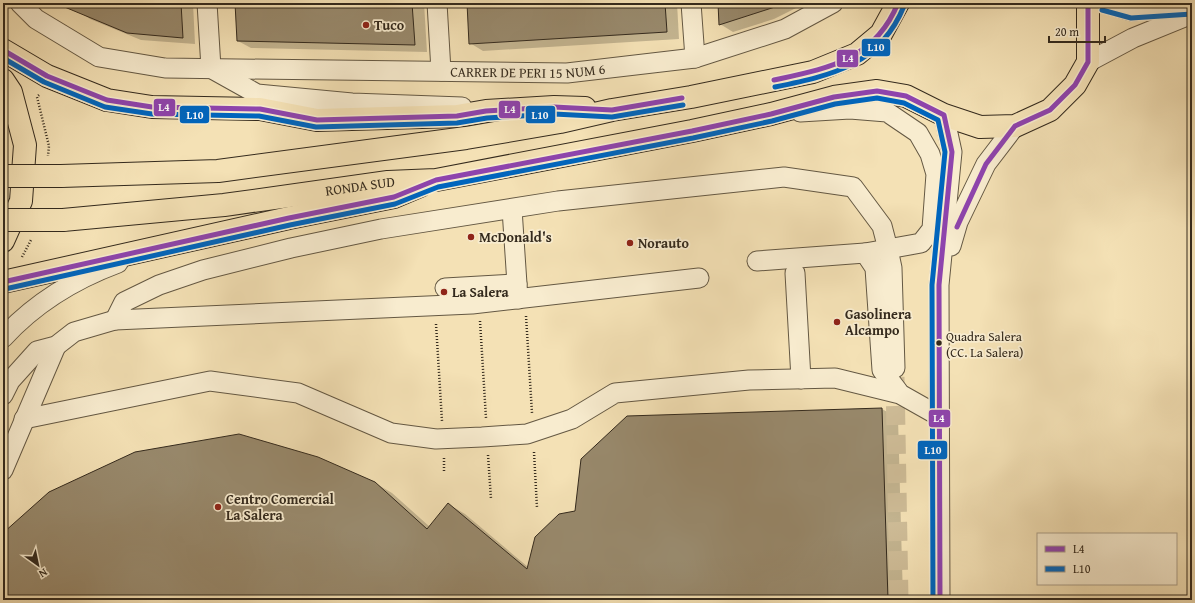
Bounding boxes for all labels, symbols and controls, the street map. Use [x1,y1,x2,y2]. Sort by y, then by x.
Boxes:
place label: Tuco [374,15,405,35]
scale bar [1049,18,1105,44]
marker: Tuco [361,20,371,30]
text: 20 m [1055,23,1079,40]
line badge: L10 [861,38,891,57]
text: L10 [867,39,885,55]
line badge: L4 [836,49,859,68]
text: L4 [842,50,854,66]
street label: CARRER DE PERI 15 NUM 6 [450,59,607,83]
line badge: L4 [153,98,176,117]
text: L4 [158,99,170,115]
line badge: L4 [498,100,521,119]
text: L4 [504,101,516,117]
line badge: L10 [179,105,210,124]
line badge: L10 [525,105,556,124]
text: L10 [186,107,204,123]
text: L10 [531,107,549,123]
street label: RONDA SUD [324,172,395,201]
place label: McDonald's [479,227,552,247]
marker: McDonald's [466,232,476,242]
place label: Norauto [638,233,690,253]
marker: Norauto [625,238,635,248]
place label: La Salera [452,282,510,302]
marker: La Salera [439,287,449,297]
place label: Gasolinera Alcampo [845,304,912,340]
marker: Gasolinera Alcampo [832,317,842,327]
place label: Quadra Salera (CC. La Salera) [946,327,1023,362]
marker: Quadra Salera (CC. La Salera) [934,338,944,348]
line badge: L4 [928,409,951,428]
text: L4 [933,410,945,426]
line badge: L10 [917,440,948,460]
text: L10 [924,442,942,458]
place label: Centro Comercial La Salera [226,489,335,525]
marker: Centro Comercial La Salera [213,502,223,512]
legend [1037,533,1177,585]
text: L4 [1073,540,1085,557]
north arrow [18,545,58,585]
text: L10 [1073,560,1091,577]
text: N [35,565,51,582]

